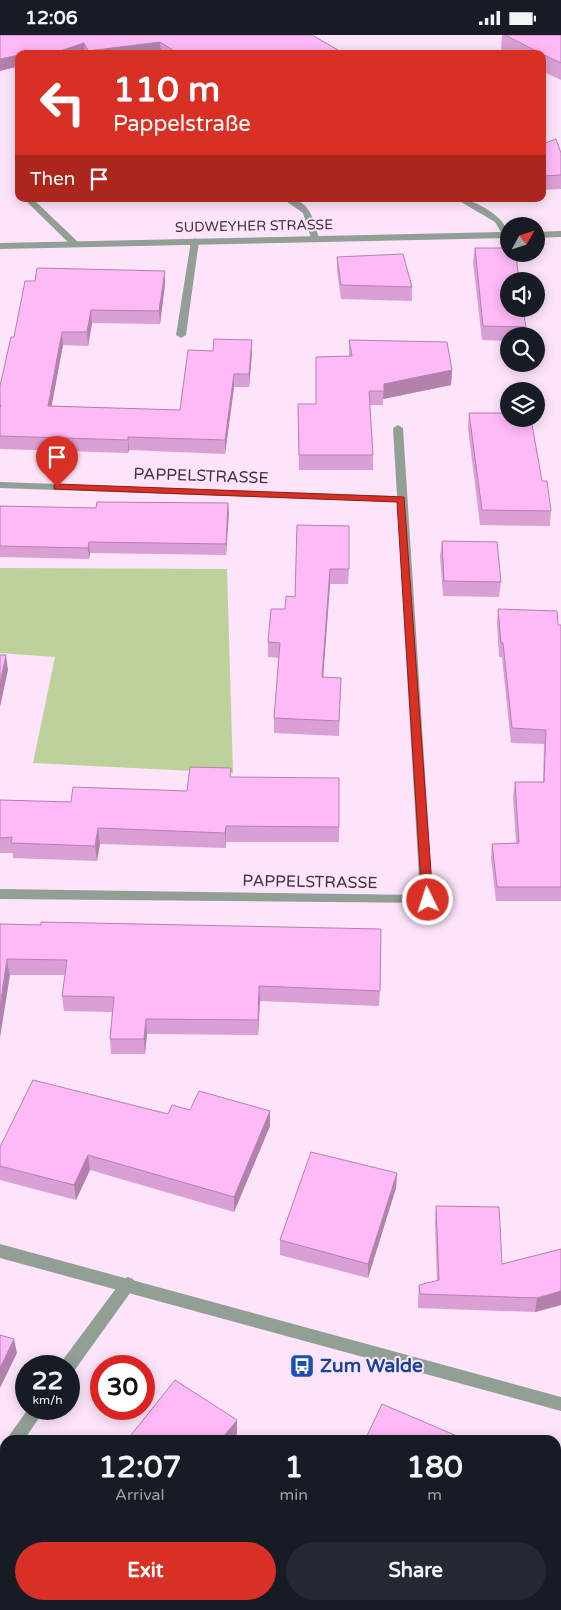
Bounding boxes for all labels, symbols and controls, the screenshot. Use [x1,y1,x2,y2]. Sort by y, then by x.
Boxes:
text: 12:06 [25,7,78,29]
text: 110 m [113,69,220,111]
icon: left [30,70,95,135]
text: Pappelstraße [113,111,251,137]
icon: arrive [85,165,113,193]
text: Then [30,168,75,190]
street label: SUDWEYHER STRASSE [175,216,333,236]
north arrow [500,217,545,263]
map controls [500,217,545,427]
button: sound [500,272,545,317]
button: search [500,327,545,372]
button: layers [500,382,545,427]
pin [36,436,78,487]
icon: arrive [43,443,71,471]
street label: PAPPELSTRASSE [133,464,269,488]
street label: PAPPELSTRASSE [242,871,378,893]
position arrow [401,873,453,925]
bus stop icon: Zum Walde [289,1353,315,1379]
speed limit sign: 30 [90,1355,155,1420]
place label: Zum Walde [320,1355,423,1377]
text: 22 [32,1366,63,1396]
text: km/h [32,1393,63,1407]
text: 12:07 [98,1449,181,1486]
text: 1 [284,1449,303,1486]
text: 180 [406,1449,463,1486]
text: Arrival [115,1485,165,1505]
text: min [280,1485,308,1505]
text: m [427,1485,442,1505]
button: Exit [15,1542,276,1600]
button: Share [286,1542,546,1600]

